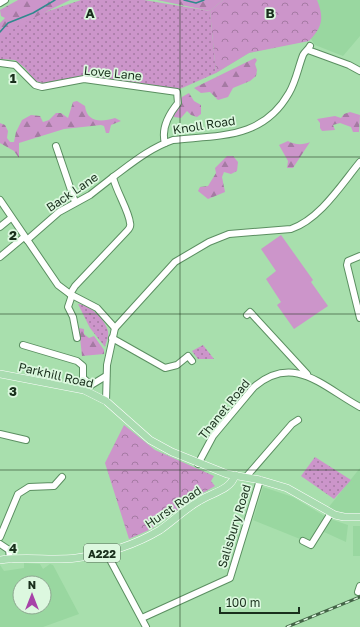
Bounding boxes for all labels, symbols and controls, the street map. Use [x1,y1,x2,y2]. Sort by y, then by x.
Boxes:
text: A [85,5,95,21]
text: B [265,5,275,21]
street label: Love Lane [83,62,143,84]
text: 1 [10,70,17,86]
street label: Knoll Road [172,113,236,137]
street label: Back Lane [43,169,101,215]
text: 2 [9,227,17,243]
street label: Parkhill Road [17,359,95,391]
street label: Thanet Road [195,376,253,442]
text: 3 [9,383,17,399]
street label: Salisbury Road [214,482,254,570]
street label: Hurst Road [142,483,204,531]
text: 4 [9,540,17,556]
road number: A222 [84,544,120,562]
north arrow [12,575,52,615]
text: N [28,578,36,591]
scale bar [220,589,299,615]
text: 100 m [226,595,260,610]

